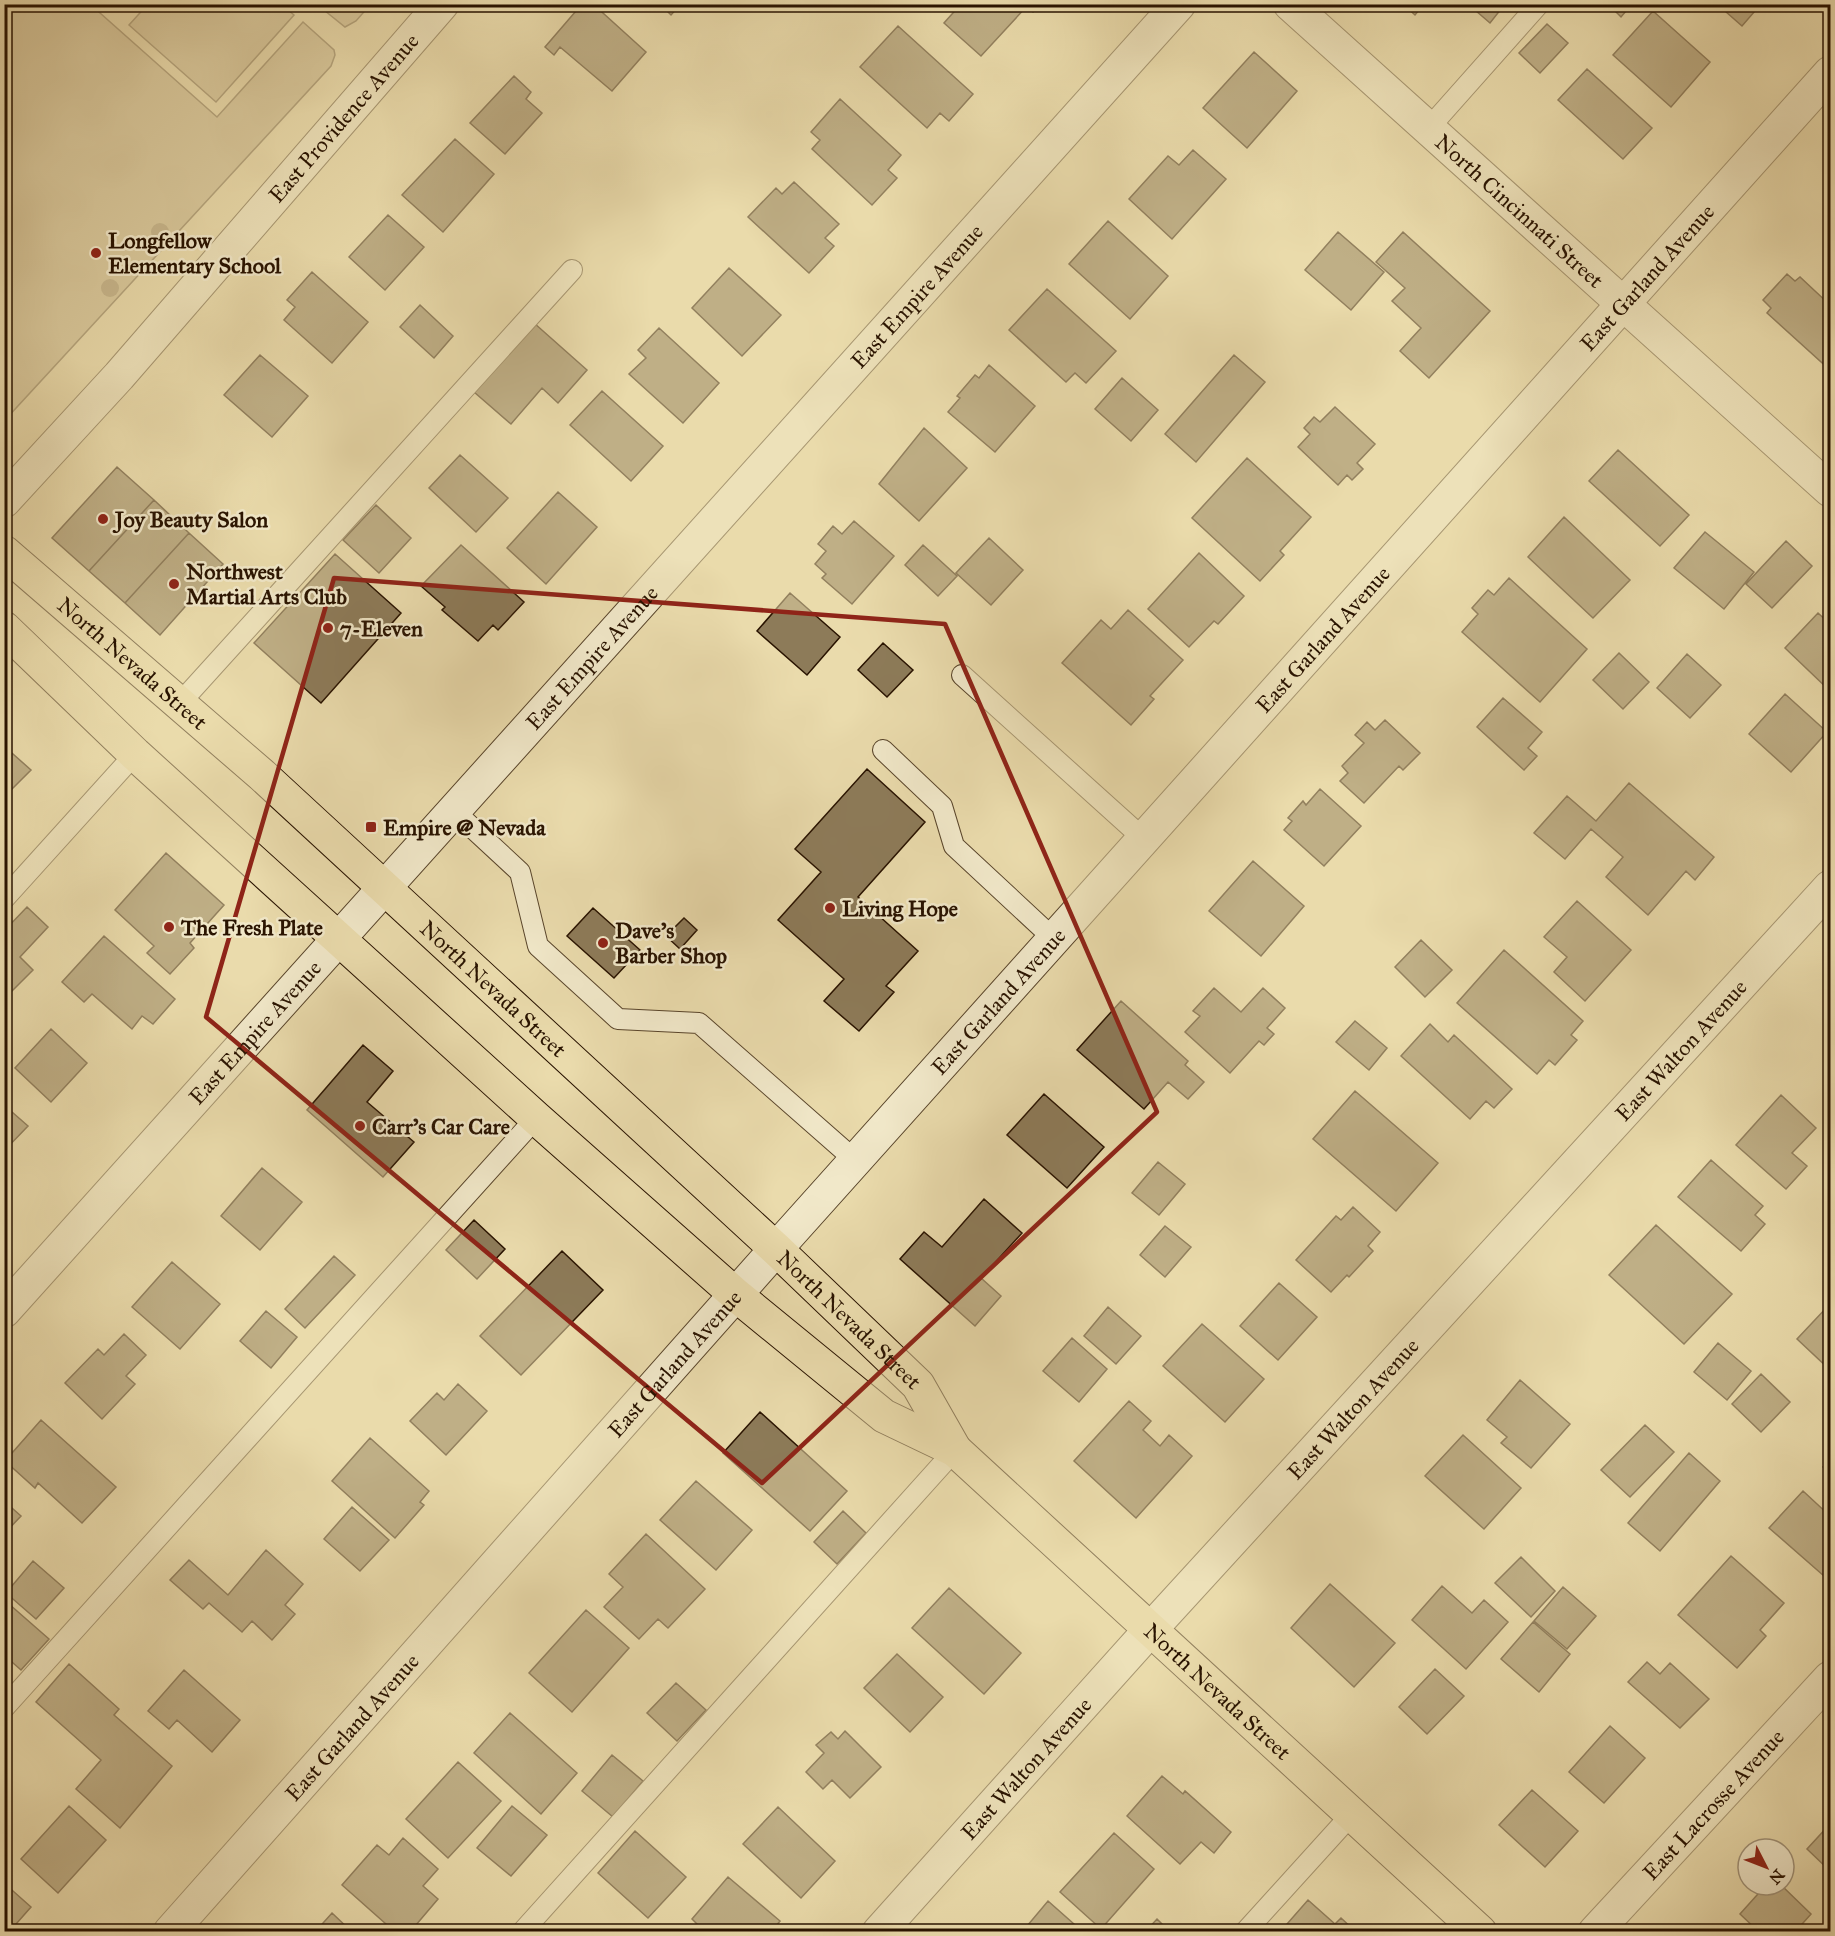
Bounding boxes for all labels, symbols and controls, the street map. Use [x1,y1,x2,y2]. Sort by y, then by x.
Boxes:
street label: East Providence Avenue [263,27,424,208]
street label: North Cincinnati Street [1430,128,1610,294]
street label: East Garland Avenue [1574,198,1720,356]
street label: East Empire Avenue [845,218,989,374]
place label: Longfellow Elementary School [108,227,282,279]
marker: Longfellow Elementary School [89,246,103,260]
place label: Joy Beauty Salon [112,506,268,534]
marker: Joy Beauty Salon [96,512,110,526]
place label: Northwest Martial Arts Club [186,558,347,610]
street label: East Garland Avenue [1250,560,1395,718]
marker: Northwest Martial Arts Club [167,577,181,591]
street label: East Empire Avenue [520,579,664,735]
street label: North Nevada Street [52,591,213,735]
place label: 7-Eleven [340,615,423,642]
marker: 7-Eleven [321,621,335,635]
place label: Empire @ Nevada [383,814,546,841]
marker: Empire @ Nevada [364,820,378,834]
place label: Living Hope [842,895,958,922]
marker: Living Hope [823,901,837,915]
place label: The Fresh Plate [180,914,323,941]
street label: North Nevada Street [415,914,573,1063]
place label: Dave's Barber Shop [615,917,727,969]
marker: The Fresh Plate [162,920,176,934]
street label: East Garland Avenue [925,922,1071,1080]
marker: Dave's Barber Shop [596,936,610,950]
street label: East Empire Avenue [183,954,327,1110]
street label: East Walton Avenue [1609,974,1752,1126]
place label: Carr's Car Care [372,1113,510,1140]
marker: Carr's Car Care [353,1119,367,1133]
street label: North Nevada Street [772,1244,927,1395]
street label: East Garland Avenue [602,1284,747,1443]
street label: East Walton Avenue [1281,1332,1424,1485]
street label: North Nevada Street [1139,1617,1297,1765]
street label: East Garland Avenue [279,1648,424,1806]
street label: East Walton Avenue [955,1691,1097,1845]
street label: East Lacrosse Avenue [1637,1723,1790,1885]
north arrow [1736,1837,1796,1897]
text: N [1765,1865,1788,1888]

